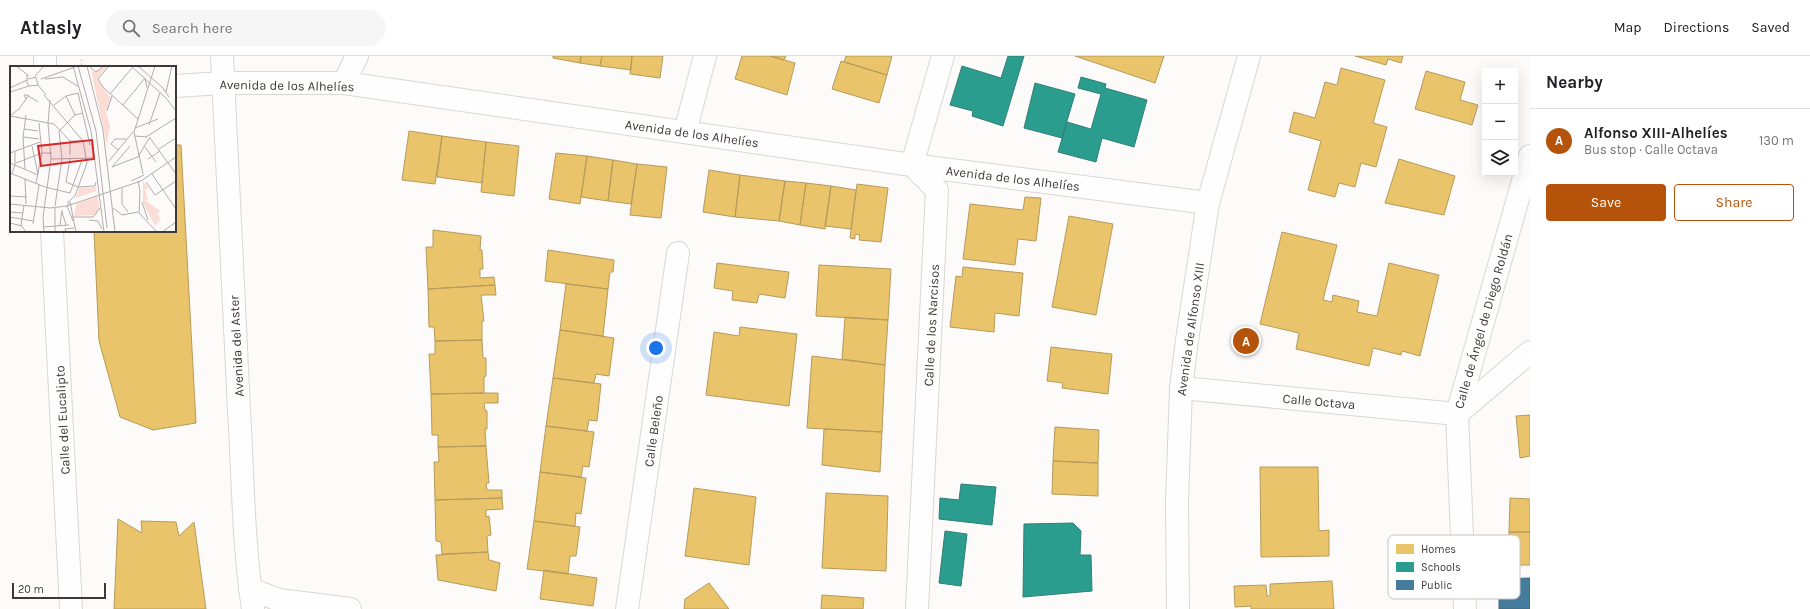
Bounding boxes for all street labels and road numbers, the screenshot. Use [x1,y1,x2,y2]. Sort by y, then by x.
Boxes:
street label: Avenida de los Alhelíes [219,77,355,94]
street label: Avenida de los Alhelíes [624,117,760,150]
street label: Avenida de los Alhelíes [945,163,1081,194]
street label: Calle de Ángel de Diego Roldán [1449,231,1516,410]
street label: Avenida de Alfonso XIII [1174,262,1207,397]
street label: Calle de los Narcisos [921,263,942,387]
street label: Avenida del Aster [226,294,247,397]
street label: Calle del Eucalipto [52,365,73,475]
street label: Calle Octava [1282,391,1356,412]
street label: Calle Beleño [641,394,666,468]

